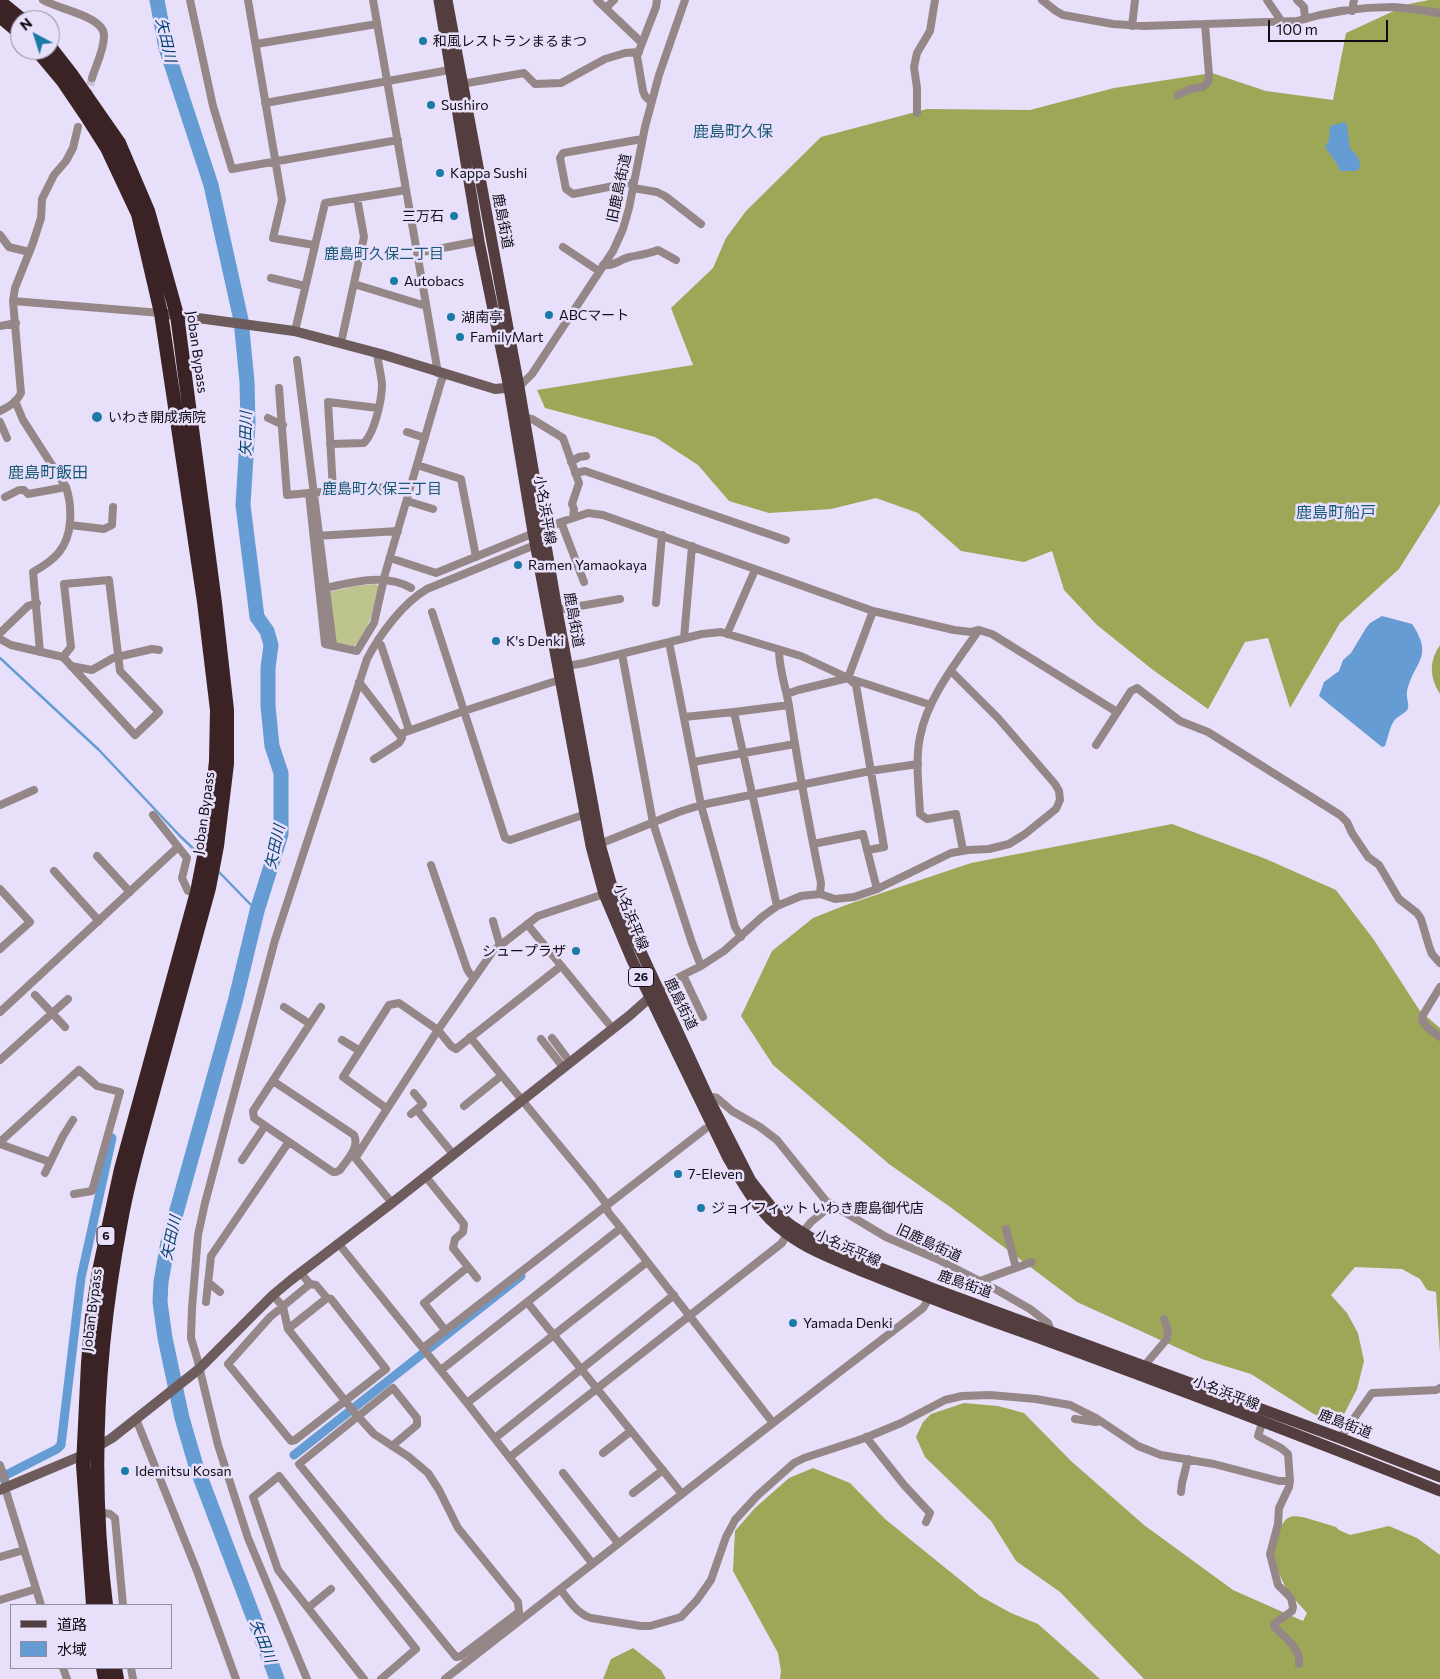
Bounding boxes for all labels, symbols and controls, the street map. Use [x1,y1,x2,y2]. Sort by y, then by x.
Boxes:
north arrow [10,10,60,60]
scale bar [1270,10,1390,42]
text: N [16,14,35,34]
water label: 矢田川 [152,16,180,64]
text: 100 m [1276,20,1318,38]
place label: 和風レストランまるまつ [433,33,587,49]
marker: 和風レストランまるまつ [417,35,429,47]
place label: Sushiro [441,97,489,113]
marker: Sushiro [425,99,437,111]
district label: 鹿島町久保 [693,122,773,142]
street label: 旧鹿島街道 [604,152,634,224]
place label: Kappa Sushi [450,165,527,181]
marker: Kappa Sushi [434,167,446,179]
street label: 鹿島街道 [489,192,517,250]
place label: 三万石 [402,208,444,224]
marker: 三万石 [448,210,460,222]
district label: 鹿島町久保二丁目 [324,245,444,263]
place label: Autobacs [404,273,464,289]
marker: Autobacs [388,275,400,287]
place label: ABCマート [559,307,629,323]
place label: 湖南亭 [461,309,503,325]
marker: ABCマート [543,309,555,321]
street label: Joban Bypass [183,310,211,394]
marker: 湖南亭 [445,311,457,323]
place label: FamilyMart [470,329,544,345]
marker: FamilyMart [454,331,466,343]
place label: いわき開成病院 [108,409,206,425]
marker: いわき開成病院 [90,410,104,424]
water label: 矢田川 [237,411,255,457]
district label: 鹿島町飯田 [8,463,88,483]
street label: 小名浜平線 [531,474,559,546]
district label: 鹿島町久保三丁目 [322,480,442,498]
district label: 鹿島町船戸 [1296,503,1376,523]
place label: Ramen Yamaokaya [528,557,647,573]
marker: Ramen Yamaokaya [512,559,524,571]
street label: 鹿島街道 [561,591,587,649]
place label: K's Denki [506,633,564,649]
marker: K's Denki [490,635,502,647]
street label: Joban Bypass [190,771,218,855]
water label: 矢田川 [262,823,288,871]
street label: 小名浜平線 [610,881,652,953]
place label: シュープラザ [482,943,566,959]
marker: シュープラザ [570,945,582,957]
road number: 26 [628,968,654,986]
street label: 鹿島街道 [661,975,701,1033]
place label: 7-Eleven [688,1166,743,1182]
marker: 7-Eleven [672,1168,684,1180]
place label: ジョイフィット いわき鹿島御代店 [711,1200,924,1216]
marker: ジョイフィット いわき鹿島御代店 [695,1202,707,1214]
water label: 矢田川 [158,1214,184,1262]
street label: 旧鹿島街道 [894,1221,964,1265]
road number: 6 [97,1226,115,1246]
street label: 小名浜平線 [813,1226,883,1270]
street label: 鹿島街道 [936,1267,994,1301]
street label: Joban Bypass [79,1268,105,1352]
place label: Yamada Denki [803,1315,893,1331]
marker: Yamada Denki [787,1317,799,1329]
street label: 小名浜平線 [1190,1373,1262,1413]
street label: 鹿島街道 [1316,1406,1374,1442]
place label: Idemitsu Kosan [135,1463,232,1479]
marker: Idemitsu Kosan [119,1465,131,1477]
legend [10,1604,172,1669]
text: 道路 [57,1615,87,1633]
water label: 矢田川 [247,1617,279,1665]
text: 水域 [57,1640,87,1658]

